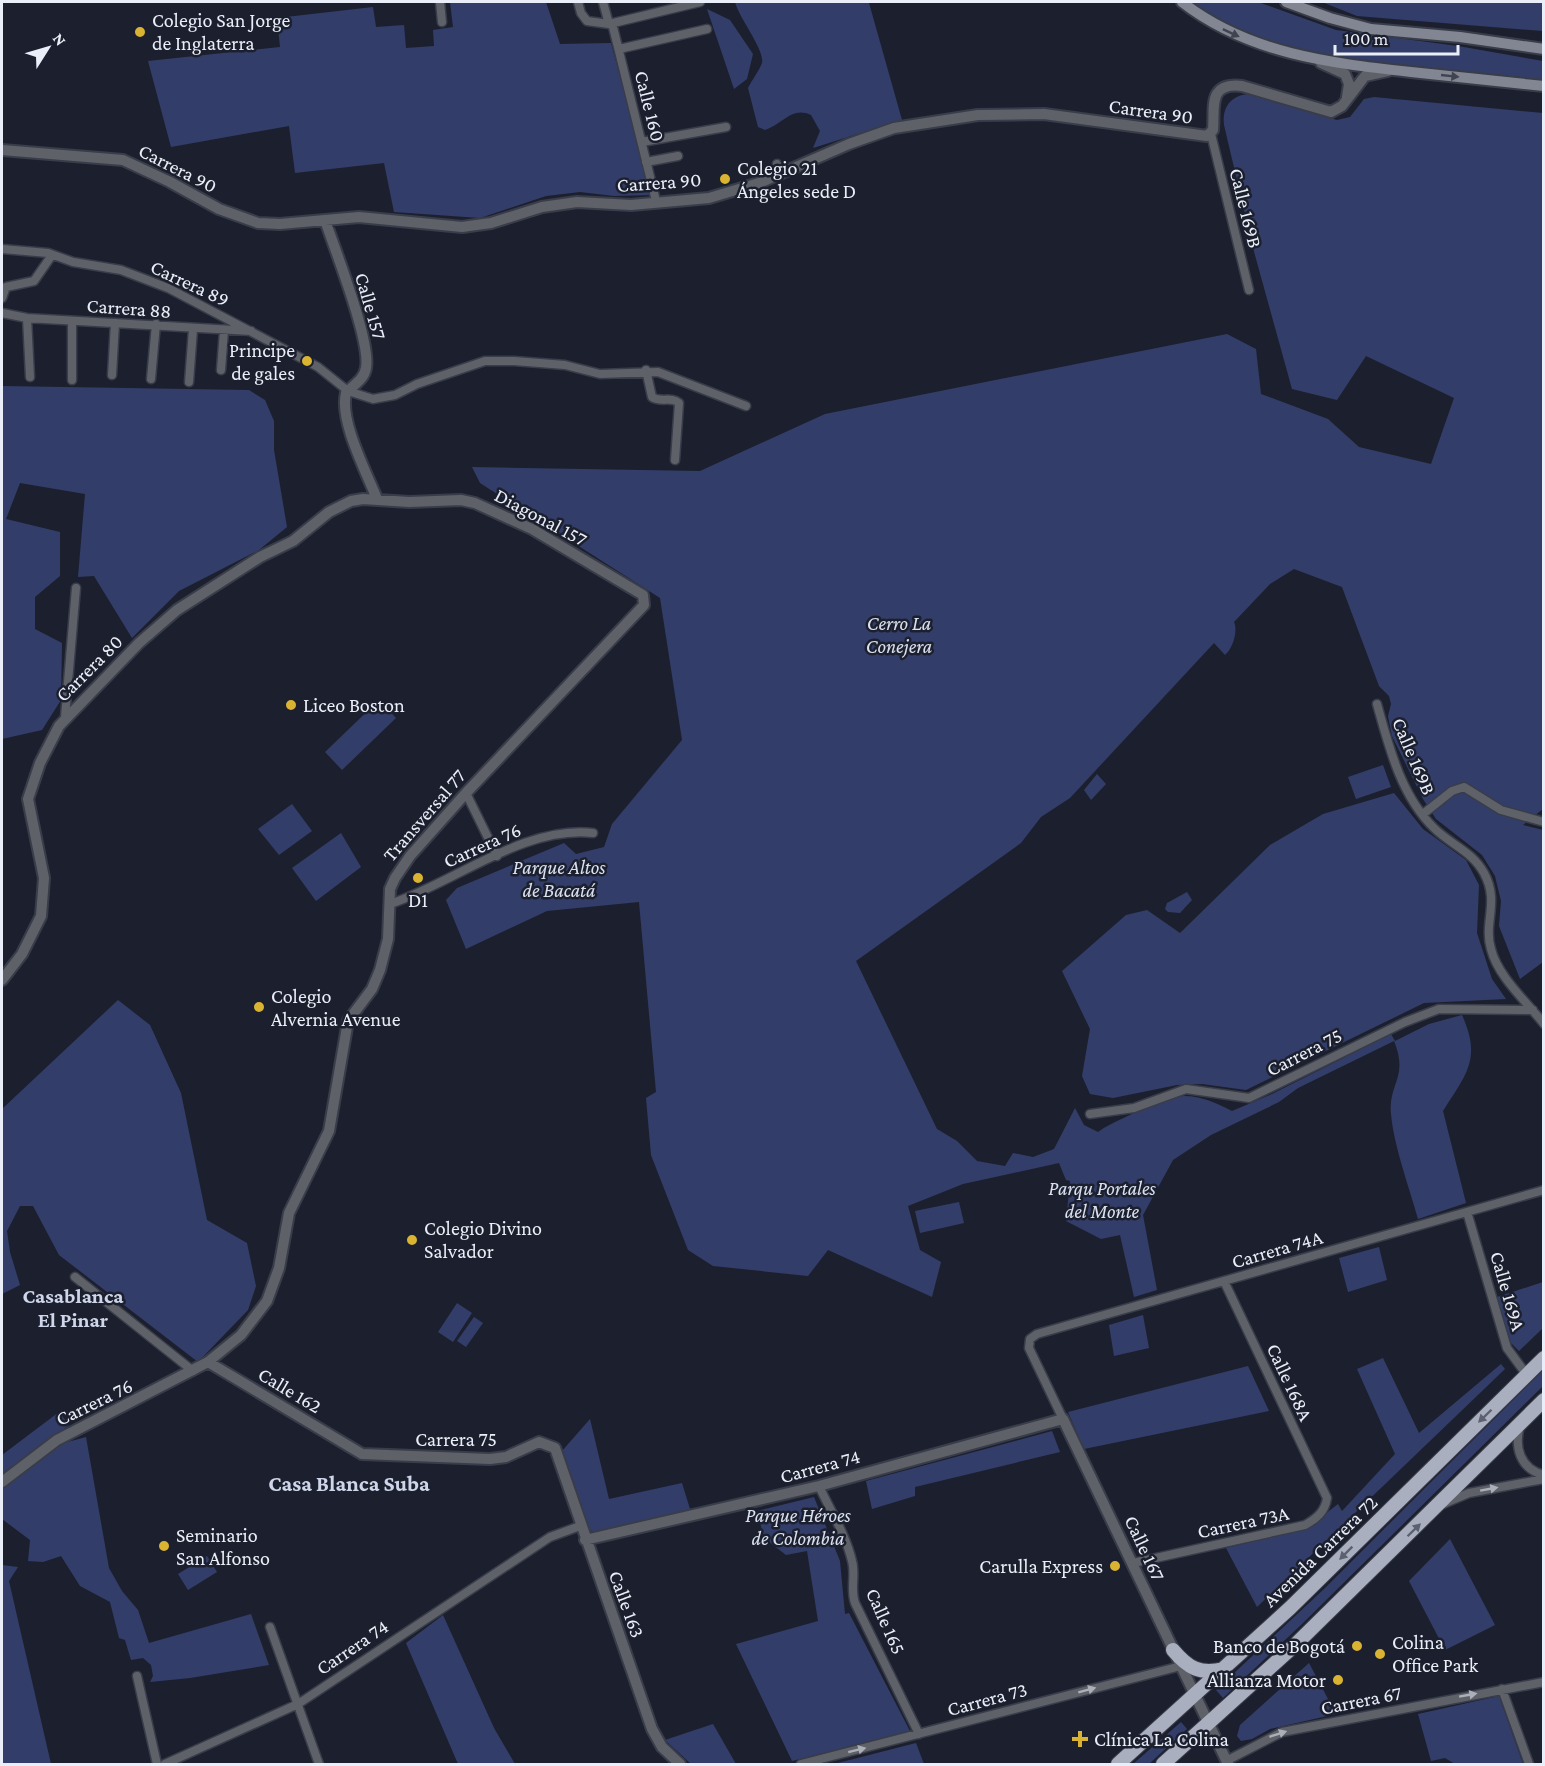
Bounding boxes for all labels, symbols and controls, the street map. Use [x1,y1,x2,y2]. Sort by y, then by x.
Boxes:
place label: Colegio San Jorge de Inglaterra [152,9,291,55]
north arrow [18,18,78,78]
scale bar [1335,18,1458,56]
marker: Colegio San Jorge de Inglaterra [133,25,147,39]
one-way arrow [1223,28,1240,37]
text: 100 m [1344,29,1389,49]
text: N [50,30,70,49]
street label: Calle 160 [631,68,669,144]
one-way arrow [1440,71,1459,81]
street label: Carrera 90 [1108,94,1194,128]
street label: Carrera 90 [135,139,221,197]
place label: Colegio 21 Ángeles sede D [737,157,856,203]
street label: Calle 169B [1225,166,1267,250]
street label: Carrera 90 [616,168,702,196]
marker: Colegio 21 Ángeles sede D [718,172,732,186]
street label: Carrera 89 [147,255,233,311]
street label: Calle 157 [351,270,391,342]
street label: Carrera 88 [86,294,172,322]
place label: Principe de gales [229,339,295,385]
marker: Principe de gales [300,354,314,368]
street label: Diagonal 157 [491,484,591,551]
park label: Cerro La Conejera [866,612,932,658]
street label: Carrera 80 [51,630,127,706]
place label: Liceo Boston [303,694,405,716]
marker: Liceo Boston [284,698,298,712]
street label: Calle 169B [1388,714,1440,798]
street label: Transversal 77 [378,764,470,866]
street label: Carrera 76 [440,818,524,872]
park label: Parque Altos de Bacatá [513,856,606,901]
marker: D1 [411,871,425,885]
place label: D1 [408,889,428,911]
place label: Colegio Alvernia Avenue [271,985,401,1030]
marker: Colegio Alvernia Avenue [252,1000,266,1014]
street label: Carrera 75 [1263,1024,1345,1080]
park label: Parqu Portales del Monte [1048,1177,1157,1222]
place label: Colegio Divino Salvador [424,1217,542,1262]
street label: Carrera 74A [1229,1225,1326,1272]
marker: Colegio Divino Salvador [405,1233,419,1247]
street label: Calle 169A [1486,1249,1530,1334]
district label: Casablanca El Pinar [22,1284,124,1332]
street label: Calle 168A [1263,1340,1318,1425]
street label: Calle 162 [254,1363,326,1417]
street label: Carrera 76 [52,1374,136,1430]
one-way arrow [1478,1409,1492,1423]
street label: Carrera 75 [415,1428,497,1450]
street label: Carrera 74 [778,1445,862,1487]
district label: Casa Blanca Suba [268,1471,430,1496]
one-way arrow [1480,1484,1499,1493]
street label: Avenida Carrera 72 [1258,1491,1382,1611]
street label: Carrera 73A [1195,1501,1291,1542]
park label: Parque Héroes de Colombia [745,1504,852,1549]
street label: Calle 167 [1120,1512,1170,1584]
one-way arrow [1406,1523,1421,1537]
place label: Seminario San Alfonso [176,1524,270,1569]
marker: Seminario San Alfonso [157,1539,171,1553]
one-way arrow [1339,1546,1353,1560]
place label: Carulla Express [979,1555,1103,1578]
marker: Carulla Express [1108,1559,1122,1573]
street label: Calle 163 [605,1568,649,1640]
street label: Calle 165 [862,1585,910,1657]
street label: Carrera 74 [312,1615,392,1679]
place label: Colina Office Park [1392,1631,1479,1676]
place label: Banco de Bogotá [1213,1635,1345,1658]
marker: Banco de Bogotá [1350,1639,1364,1653]
marker: Colina Office Park [1373,1647,1387,1661]
place label: Allianza Motor [1207,1669,1326,1691]
marker: Allianza Motor [1331,1673,1345,1687]
street label: Carrera 73 [945,1678,1029,1720]
street label: Carrera 67 [1319,1681,1403,1719]
one-way arrow [1078,1685,1096,1695]
one-way arrow [1459,1690,1478,1699]
place label: Clínica La Colina [1094,1728,1229,1750]
one-way arrow [1269,1729,1287,1738]
marker: Clínica La Colina [1071,1730,1089,1748]
one-way arrow [849,1745,867,1754]

